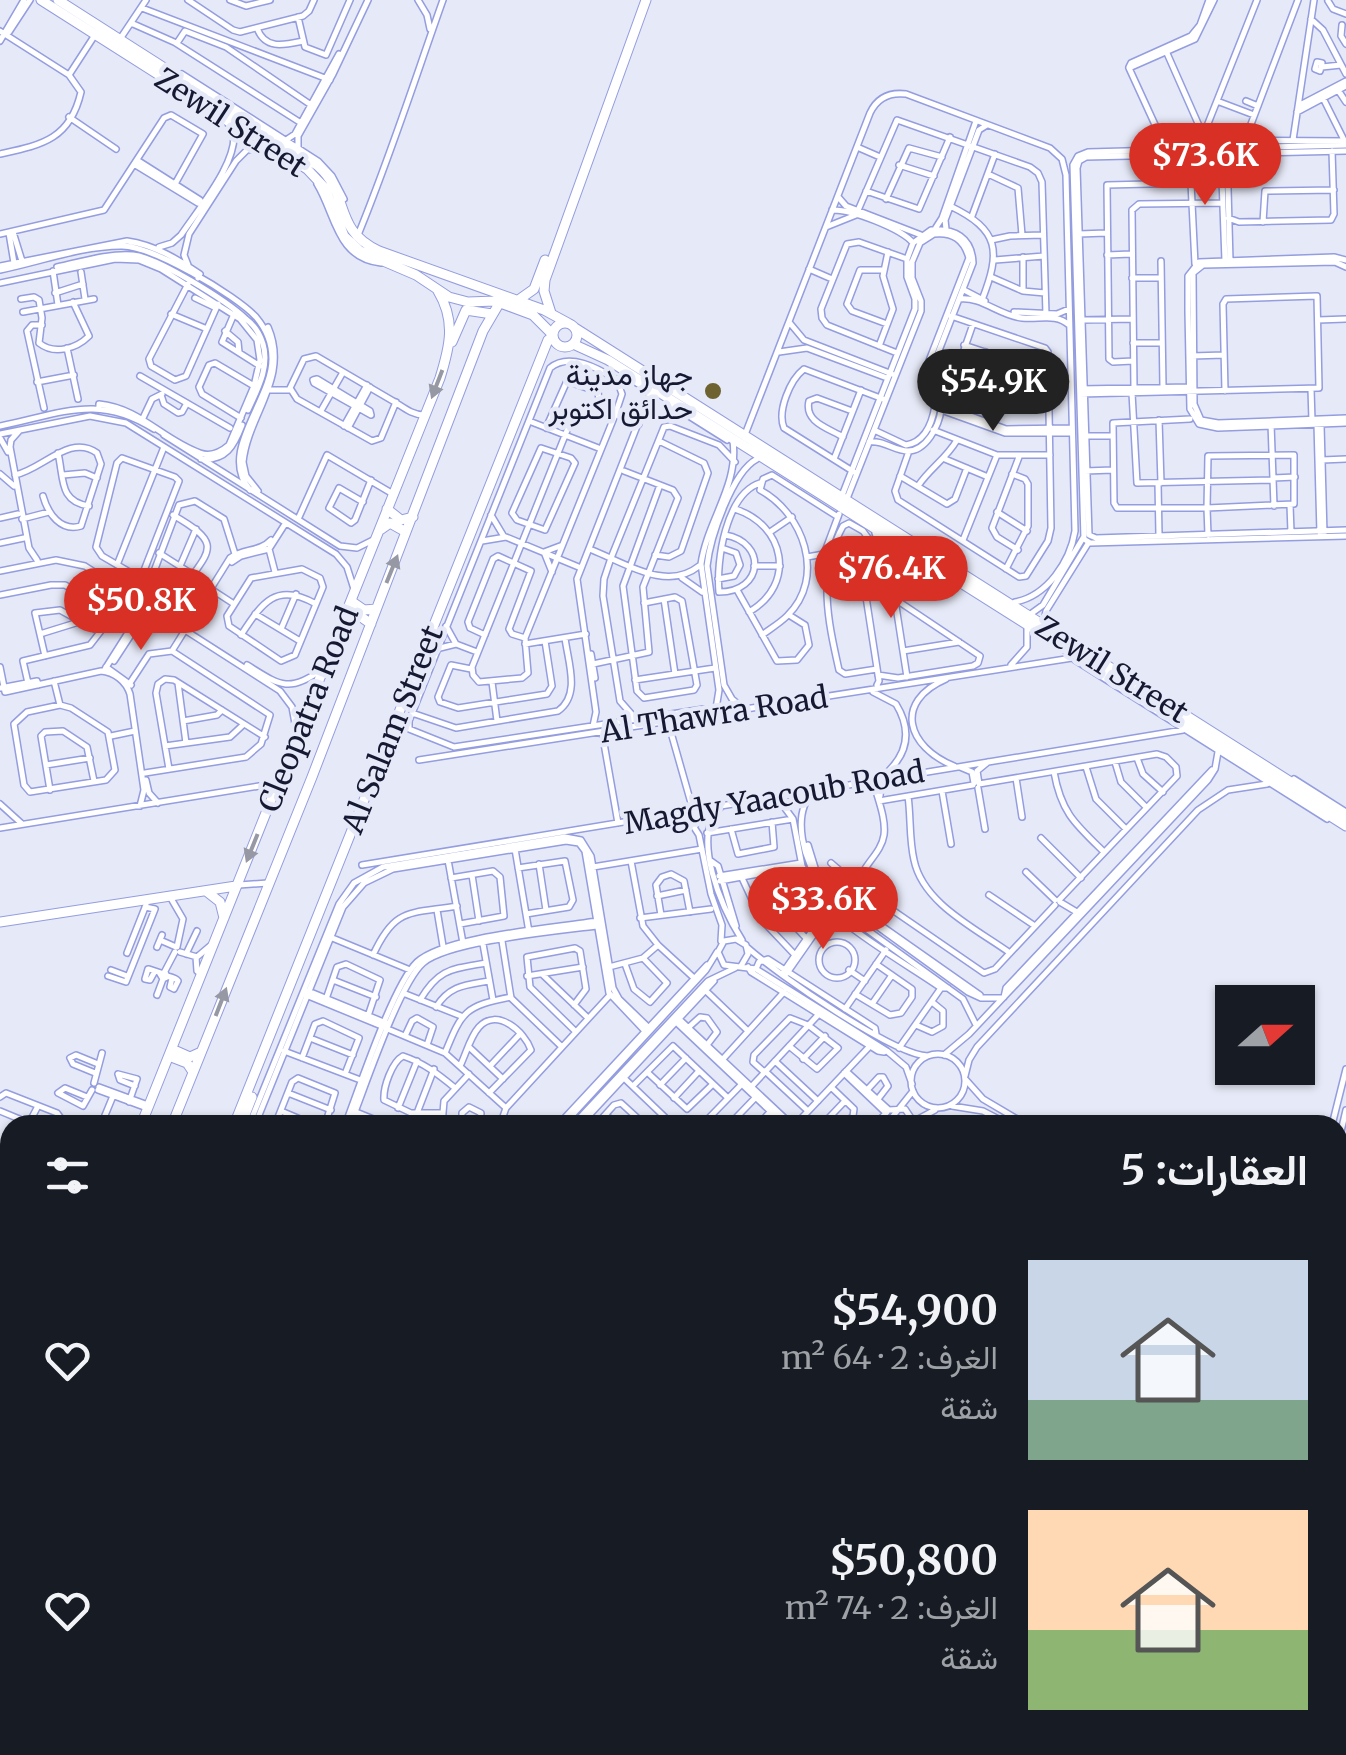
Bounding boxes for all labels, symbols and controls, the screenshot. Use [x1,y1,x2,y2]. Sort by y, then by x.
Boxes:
street label: Zewil Street [148,59,314,185]
pin: $73.6K [1124,123,1286,208]
text: $73.6K [1151,135,1259,175]
pin: $54.9K [912,349,1074,434]
place label: جهاز مدينة حدائق اكتوبر [547,355,693,427]
text: $54.9K [939,361,1047,401]
one-way arrow [429,369,444,399]
marker: جهاز مدينة حدائق اكتوبر [702,380,724,402]
pin: $76.4K [810,536,972,621]
text: $76.4K [837,548,945,588]
one-way arrow [384,554,400,584]
pin: $50.8K [60,568,222,653]
text: $50.8K [86,580,196,620]
street label: Cleopatra Road [250,601,366,817]
street label: Zewil Street [1029,607,1196,731]
street label: Al Salam Street [333,619,451,839]
street label: Al Thawra Road [597,677,830,751]
street label: Magdy Yaacoub Road [621,752,927,842]
one-way arrow [243,834,259,864]
pin: $33.6K [742,867,904,952]
text: $33.6K [770,879,876,919]
north arrow [1215,985,1315,1085]
map controls [1215,985,1315,1085]
one-way arrow [214,987,230,1017]
text: العقارات: 5 [1121,1144,1308,1196]
icon: filters [40,1148,95,1203]
text: $54,900 [831,1284,998,1336]
icon: home [1108,1300,1228,1420]
icon: heart [40,1333,95,1388]
text: الغرف: 2 · 64 m² [781,1338,998,1378]
text: شقة [940,1388,998,1428]
text: $50,800 [829,1534,998,1586]
icon: home [1108,1550,1228,1670]
icon: heart [40,1583,95,1638]
text: الغرف: 2 · 74 m² [785,1588,998,1628]
text: شقة [940,1638,998,1678]

